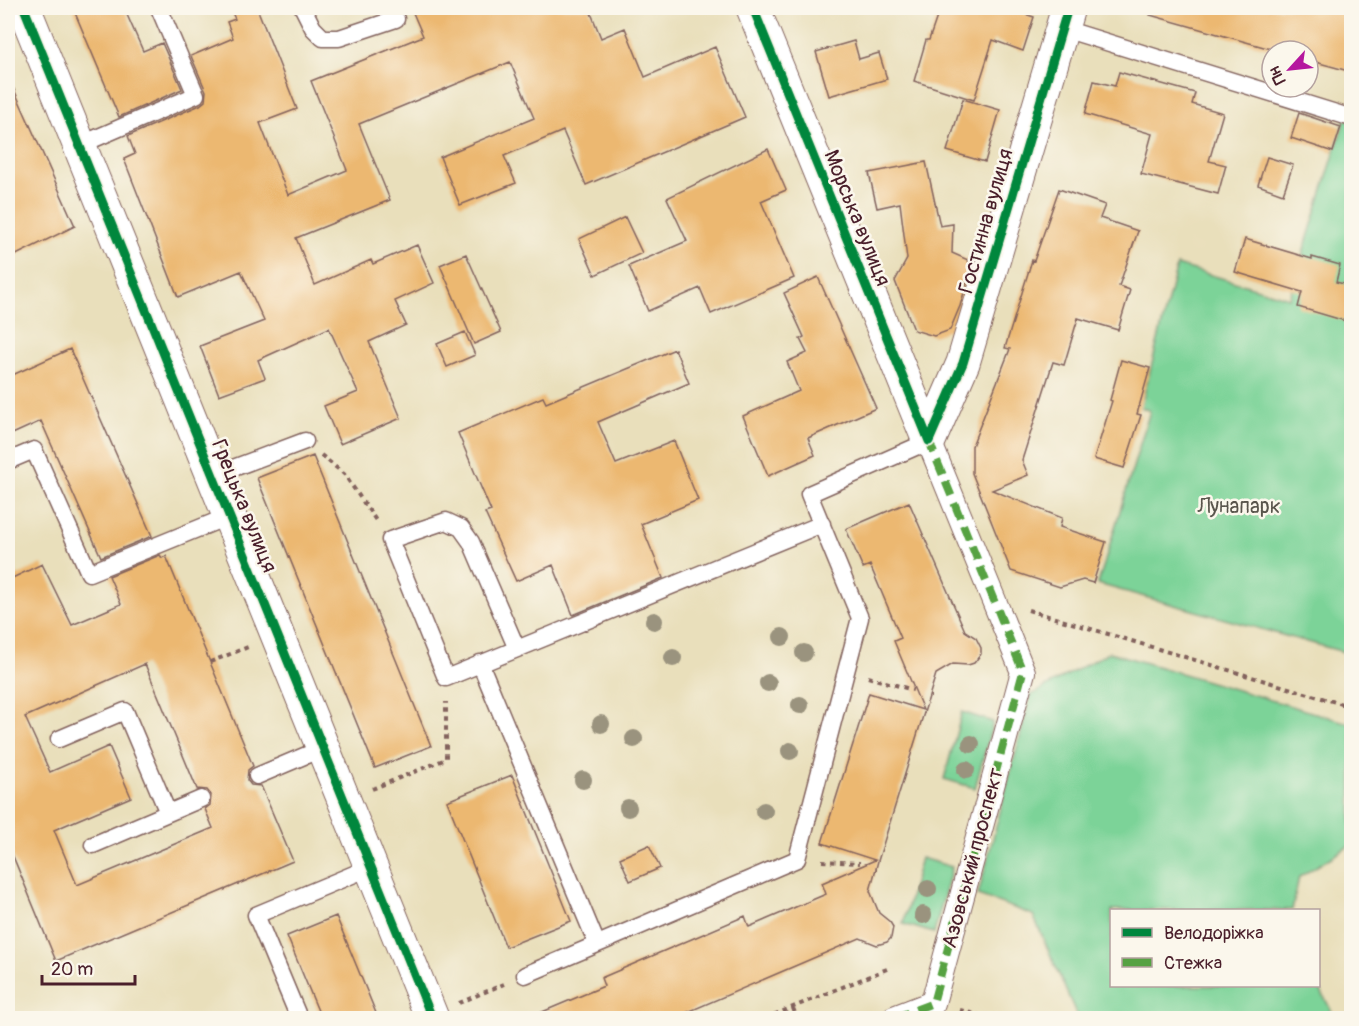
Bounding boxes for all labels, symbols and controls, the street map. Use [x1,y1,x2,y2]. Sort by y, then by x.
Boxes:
north arrow [1260,39,1320,99]
text: Пн [1265,63,1290,88]
street label: Гостинна вулиця [952,145,1020,297]
street label: Морська вулиця [817,146,897,290]
street label: Грецька вулиця [205,436,283,576]
park label: Лунапарк [1196,493,1281,520]
street label: Азовський проспект [936,764,1010,951]
legend [1110,909,1320,987]
text: Велодоріжка [1164,922,1264,945]
scale bar [42,948,135,986]
text: Стежка [1164,952,1222,975]
text: 20 m [51,958,93,981]

